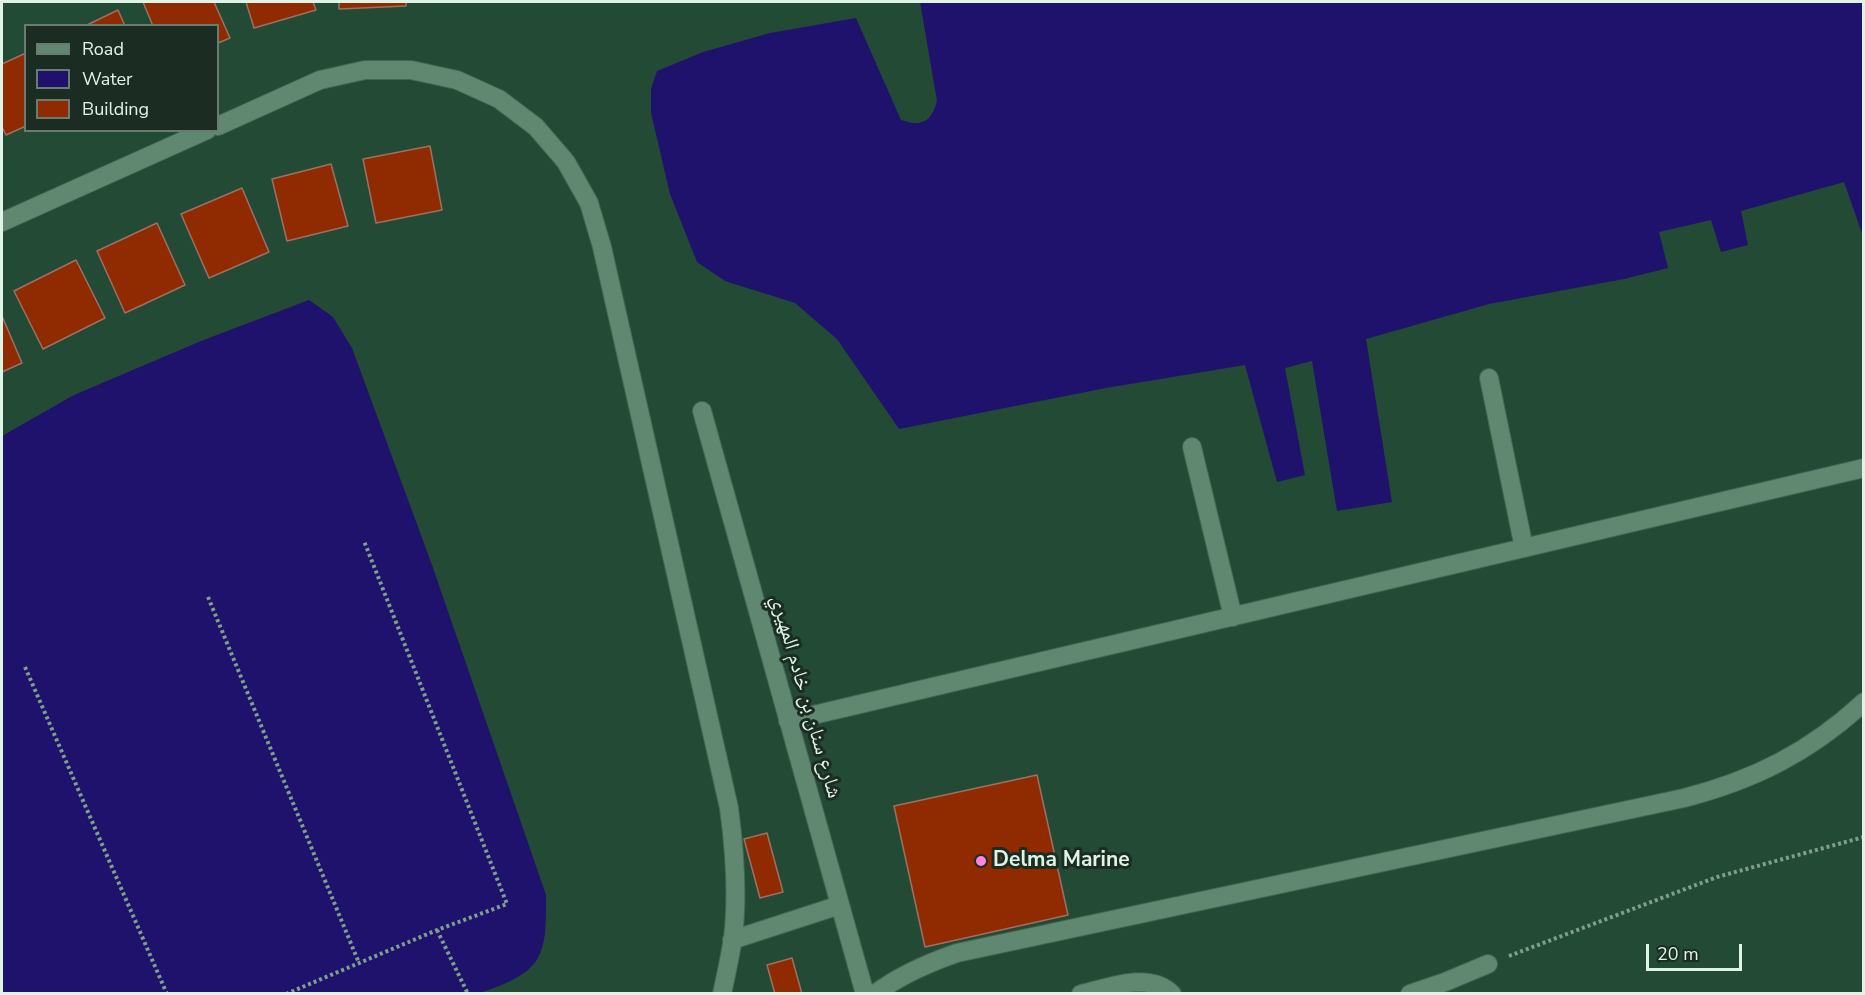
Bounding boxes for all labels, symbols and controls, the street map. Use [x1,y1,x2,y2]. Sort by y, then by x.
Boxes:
legend [24,24,219,132]
text: Road [82,37,124,61]
text: Water [82,67,133,91]
text: Building [82,97,149,121]
street label: شارع سنان بن خادم المهيري [764,593,846,801]
place label: Delma Marine [993,848,1130,874]
marker: Delma Marine [974,854,988,868]
scale bar [1649,932,1745,970]
text: 20 m [1657,942,1699,966]

